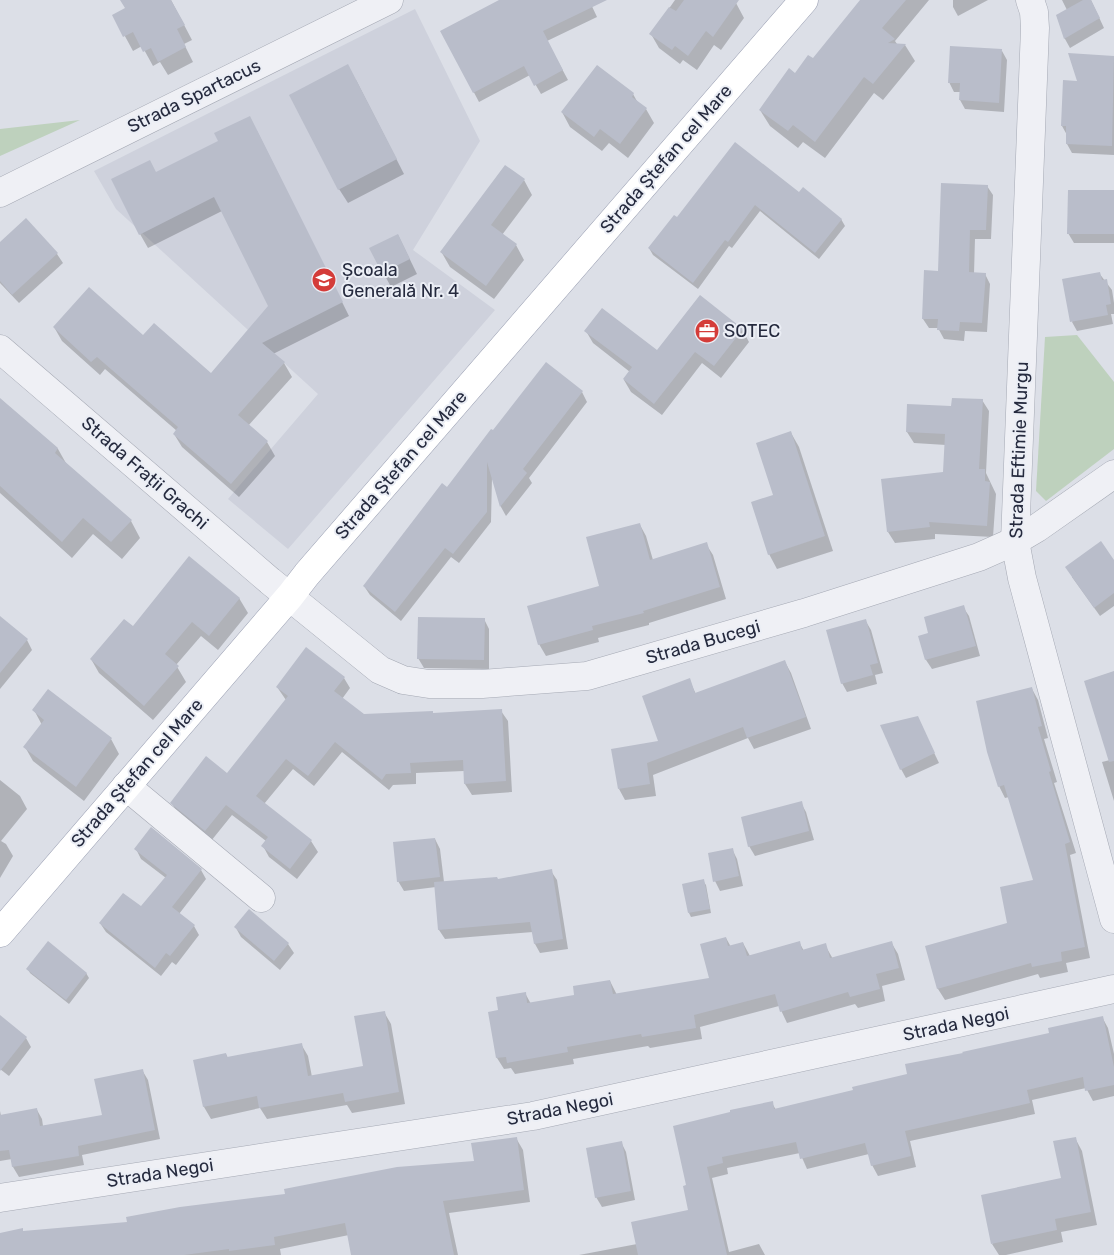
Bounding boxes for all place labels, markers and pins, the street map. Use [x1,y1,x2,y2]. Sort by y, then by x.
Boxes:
place label: Școala Generală Nr. 4 [342,259,459,302]
school or university icon: Școala Generală Nr. 4 [311,267,337,293]
office icon: SOTEC [694,318,720,344]
place label: SOTEC [724,320,780,342]

